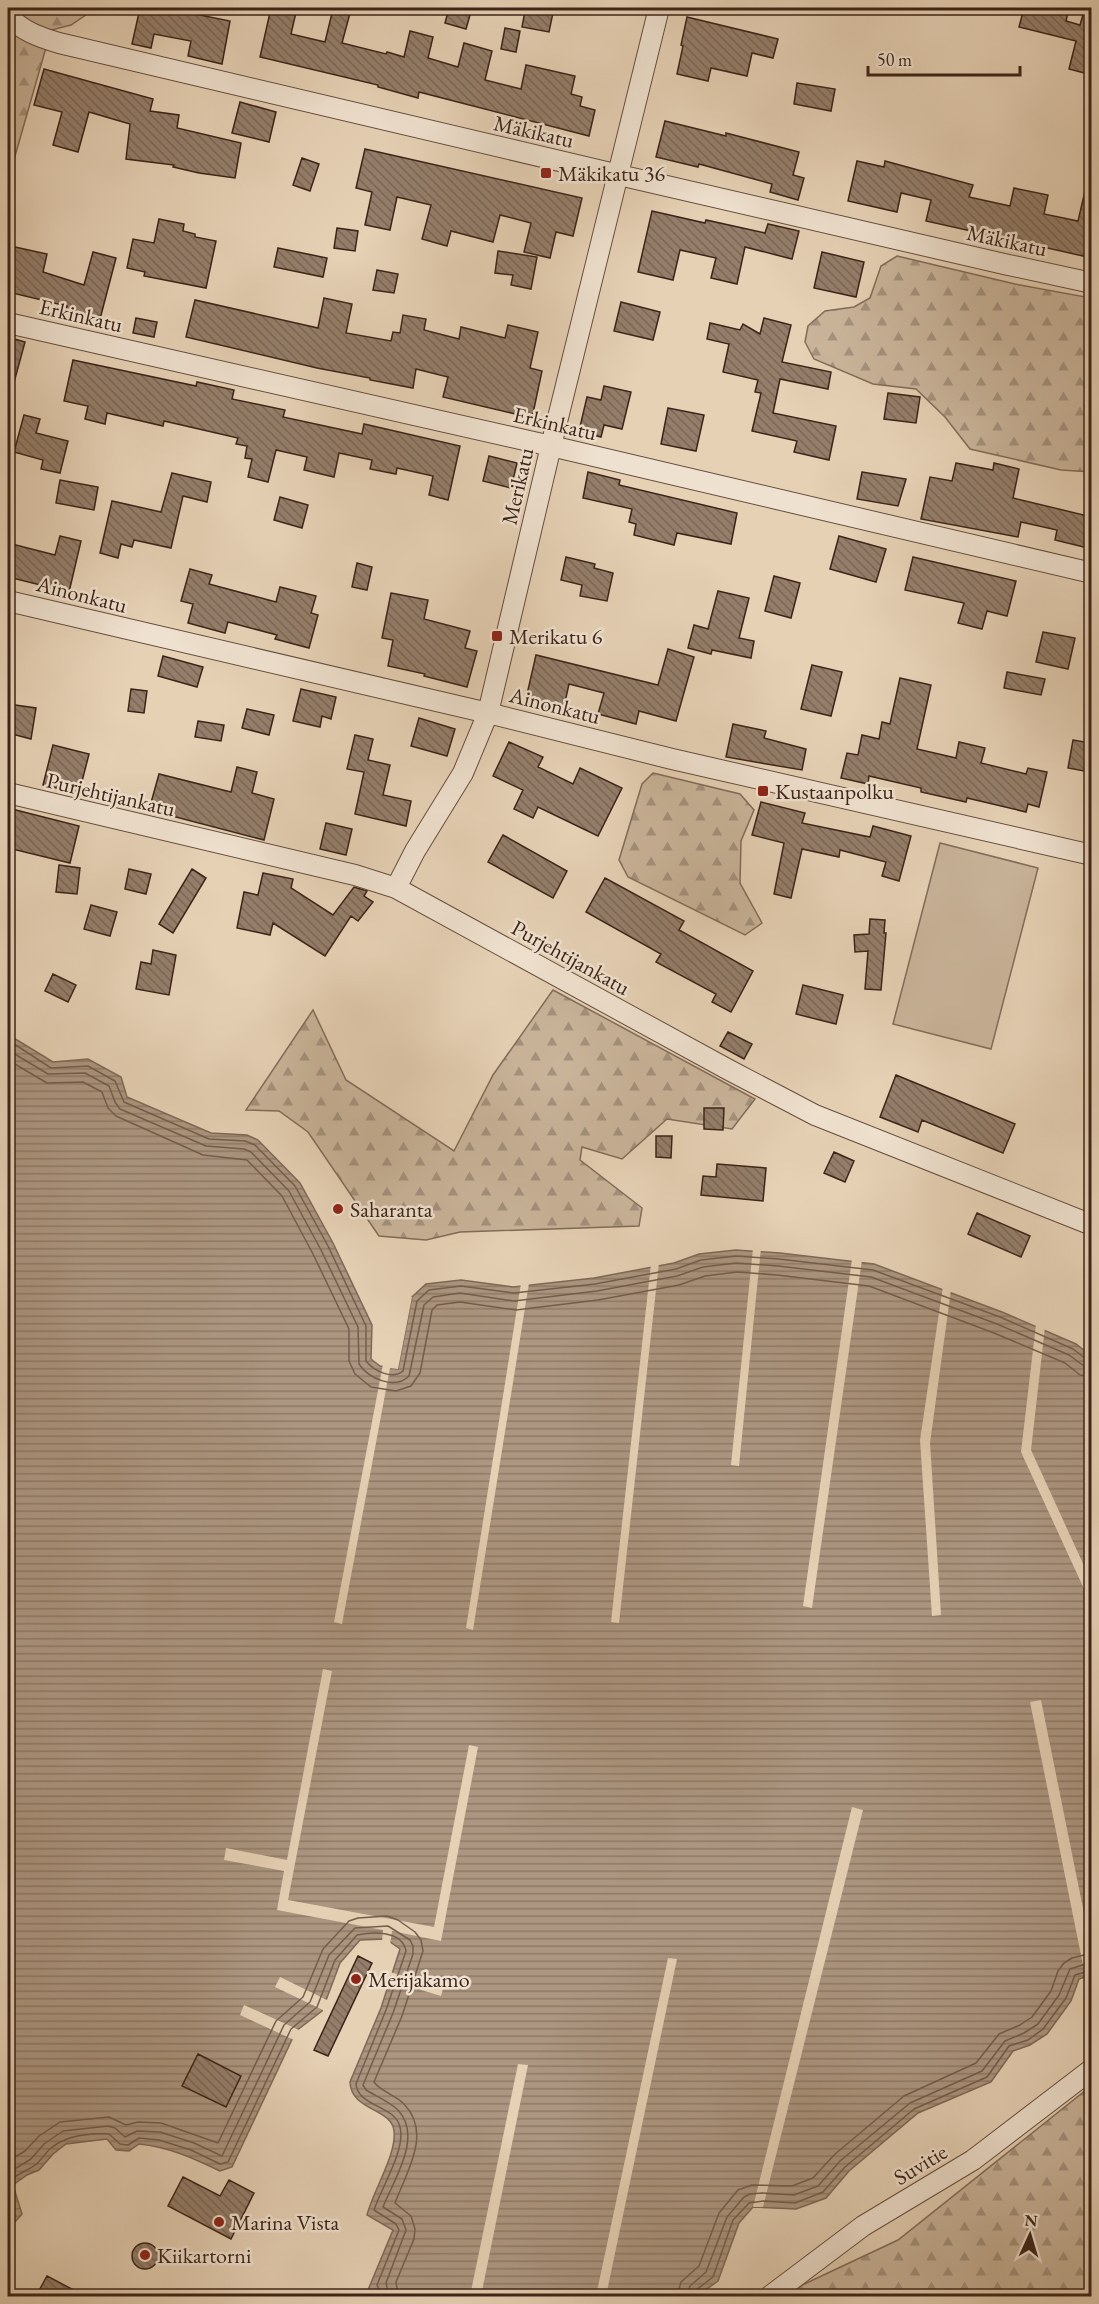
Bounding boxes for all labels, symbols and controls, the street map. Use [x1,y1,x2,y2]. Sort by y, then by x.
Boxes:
scale bar [868,39,1020,77]
text: 50 m [877,48,912,71]
street label: Mäkikatu [491,108,577,155]
place label: Mäkikatu 36 [558,159,665,188]
marker: Mäkikatu 36 [539,166,553,180]
street label: Mäkikatu [964,218,1050,263]
street label: Erkinkatu [36,292,126,339]
street label: Erkinkatu [510,400,600,447]
street label: Merikatu [495,444,541,528]
street label: Ainonkatu [33,569,131,620]
place label: Merikatu 6 [509,622,603,651]
marker: Merikatu 6 [490,629,504,643]
street label: Ainonkatu [506,680,604,731]
street label: Purjehtijankatu [44,766,178,823]
place label: Kustaanpolku [775,777,894,806]
marker: Kustaanpolku [756,784,770,798]
street label: Purjehtijankatu [506,913,636,1002]
place label: Saharanta [350,1195,433,1224]
marker: Saharanta [331,1202,345,1216]
place label: Merijakamo [368,1965,470,1994]
marker: Merijakamo [349,1972,363,1986]
street label: Suvitie [888,2137,953,2192]
north arrow [1000,2205,1060,2265]
place label: Marina Vista [231,2208,339,2237]
text: N [1024,2210,1038,2231]
marker: Marina Vista [212,2215,226,2229]
place label: Kiikartorni [157,2241,251,2270]
marker: Kiikartorni [138,2248,152,2262]

